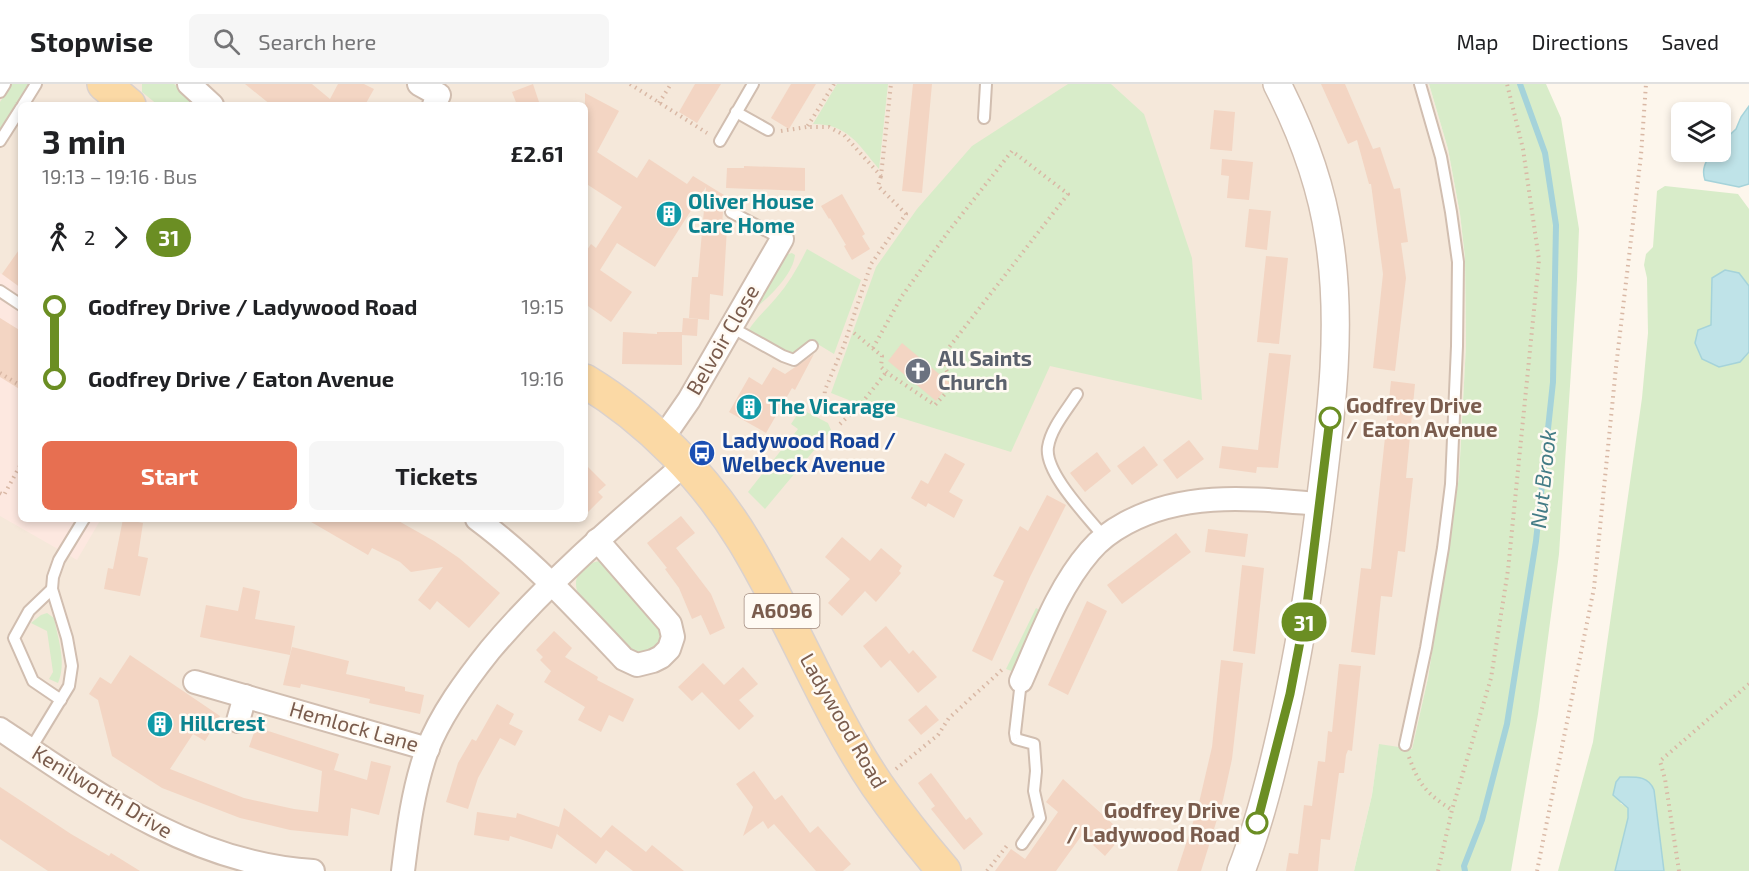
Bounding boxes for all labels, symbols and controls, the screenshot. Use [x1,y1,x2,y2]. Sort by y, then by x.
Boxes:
search box [189,14,609,68]
text: Stopwise [30,24,153,58]
icon: search [210,25,243,58]
text: Search here [258,28,376,54]
text: Map [1456,29,1499,54]
text: Directions [1532,29,1628,54]
text: Saved [1661,29,1719,54]
map controls [1671,102,1731,162]
button: layers [1671,102,1731,162]
text: 3 min [42,121,126,161]
text: £2.61 [510,140,564,166]
text: 19:13 – 19:16 · Bus [42,164,197,188]
place label: Oliver House Care Home [688,188,814,237]
building icon: Oliver House Care Home [654,199,684,229]
icon: walk [42,221,75,254]
icon: forward [104,221,137,254]
text: 2 [84,225,95,249]
text: 31 [158,225,179,250]
street label: Belvoir Close [680,280,763,399]
text: Godfrey Drive / Ladywood Road [88,293,417,319]
text: 19:15 [521,294,564,318]
place label: All Saints Church [938,345,1032,394]
church icon: All Saints Church [903,356,933,386]
text: Godfrey Drive / Eaton Avenue [88,365,394,391]
text: 19:16 [520,366,564,390]
building icon: The Vicarage [734,392,764,422]
place label: Godfrey Drive / Eaton Avenue [1346,392,1498,441]
place label: The Vicarage [768,393,896,418]
marker: Godfrey Drive / Eaton Avenue [1319,407,1341,429]
place label: Ladywood Road / Welbeck Avenue [722,427,896,476]
water label: Nut Brook [1524,428,1560,530]
bus stop icon: Ladywood Road / Welbeck Avenue [687,438,717,468]
button: Start [42,441,297,510]
button: Tickets [309,441,564,510]
road number: A6096 [744,594,820,628]
line badge: 31 [1277,602,1331,642]
text: 31 [1294,610,1314,635]
street label: Ladywood Road [796,648,893,792]
street label: Hemlock Lane [287,695,422,756]
building icon: Hillcrest [145,709,175,739]
place label: Hillcrest [180,710,266,735]
street label: Kenilworth Drive [28,739,177,842]
place label: Godfrey Drive / Ladywood Road [1066,797,1240,847]
marker: Godfrey Drive / Ladywood Road [1246,812,1268,834]

